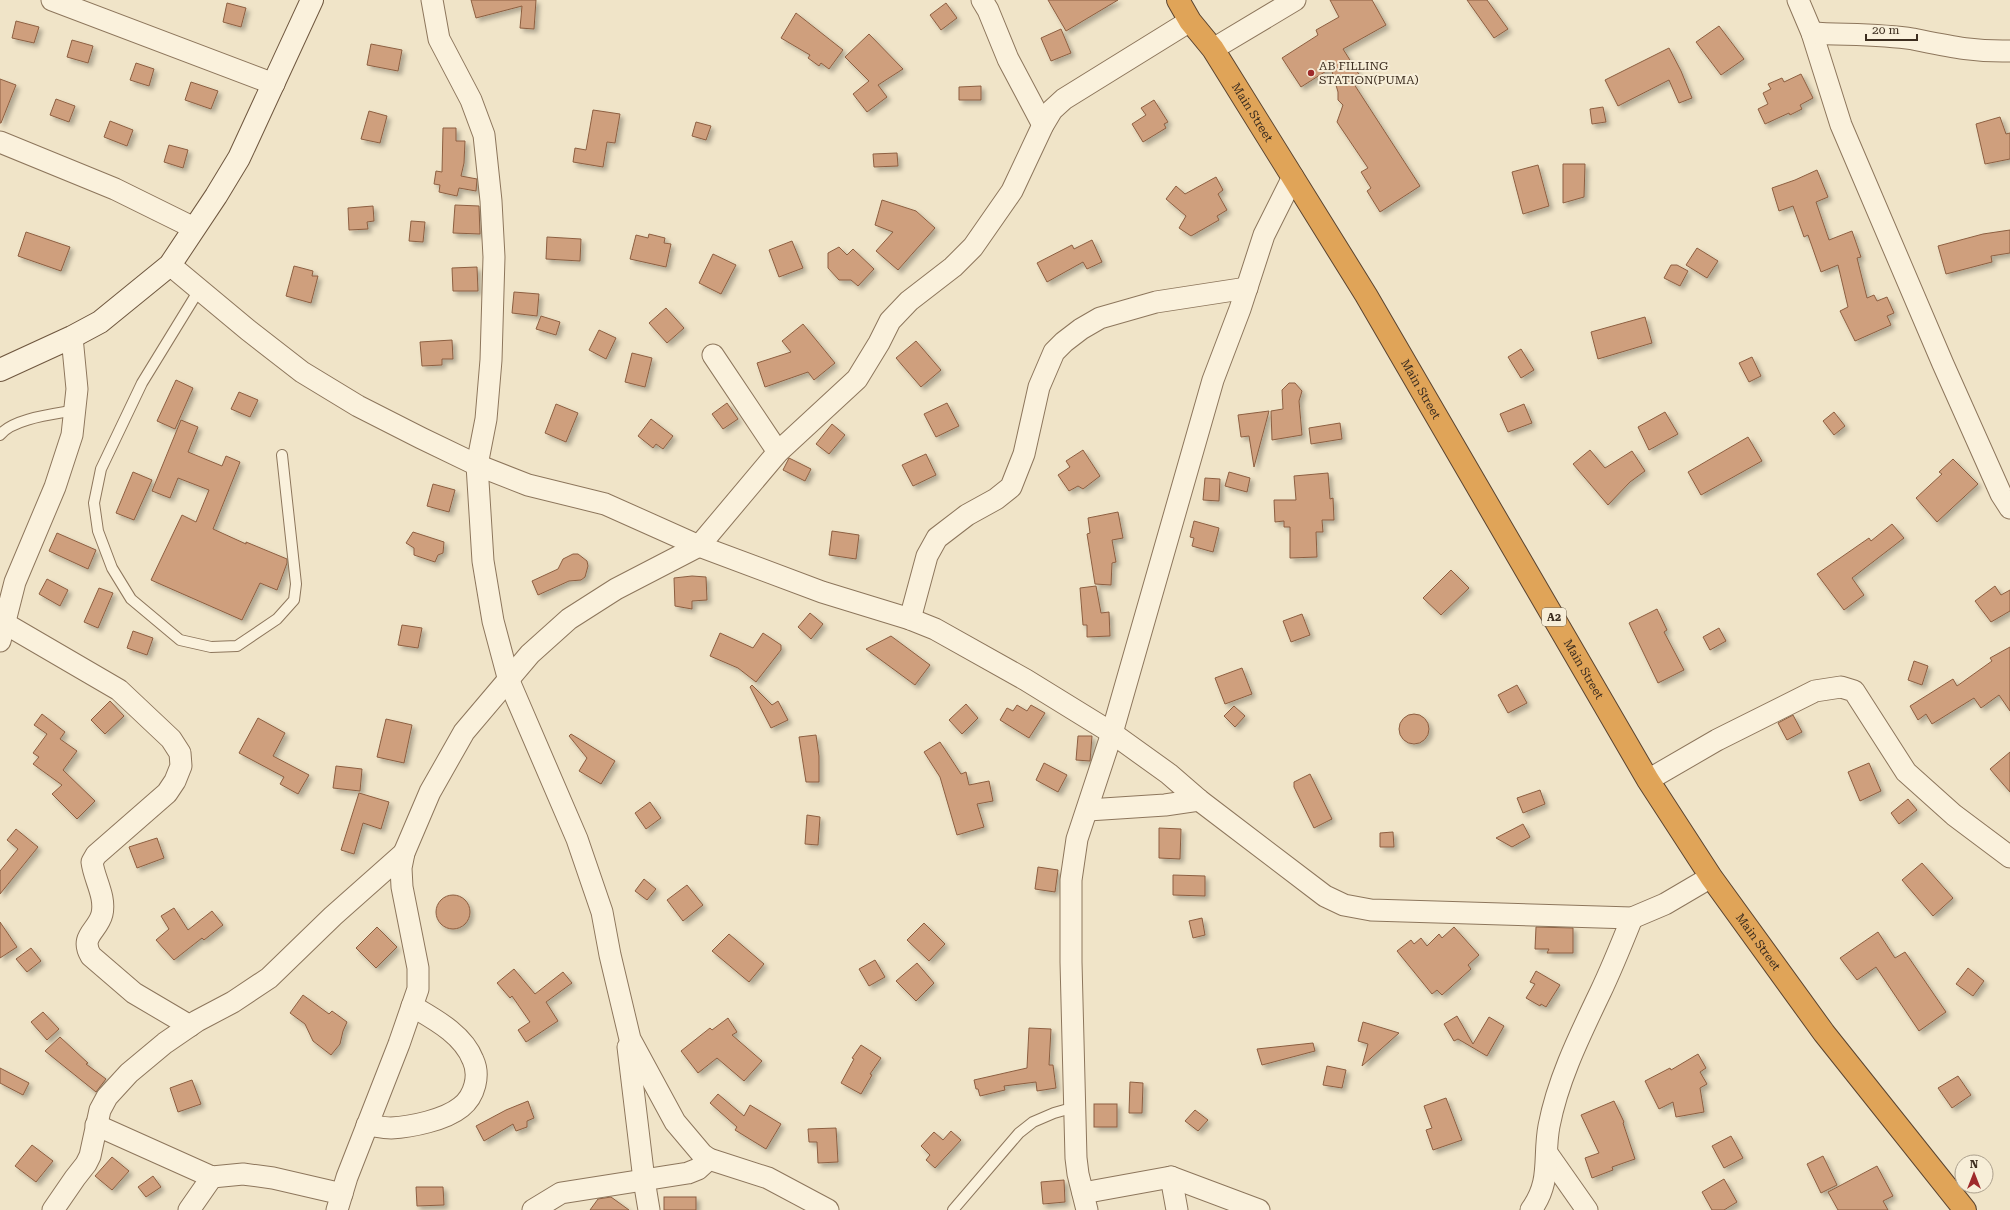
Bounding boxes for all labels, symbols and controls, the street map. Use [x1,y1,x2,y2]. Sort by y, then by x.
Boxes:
scale bar [1866,16,1917,42]
text: 20 m [1872,23,1899,37]
place label: AB FILLING STATION(PUMA) [1319,59,1419,87]
marker: AB FILLING STATION(PUMA) [1306,68,1316,78]
street label: Main Street [1229,80,1276,145]
street label: Main Street [1398,357,1444,422]
road number: A2 [1542,608,1566,626]
street label: Main Street [1561,637,1607,702]
street label: Main Street [1733,911,1784,974]
north arrow [1954,1154,1994,1194]
text: N [1970,1158,1979,1171]

